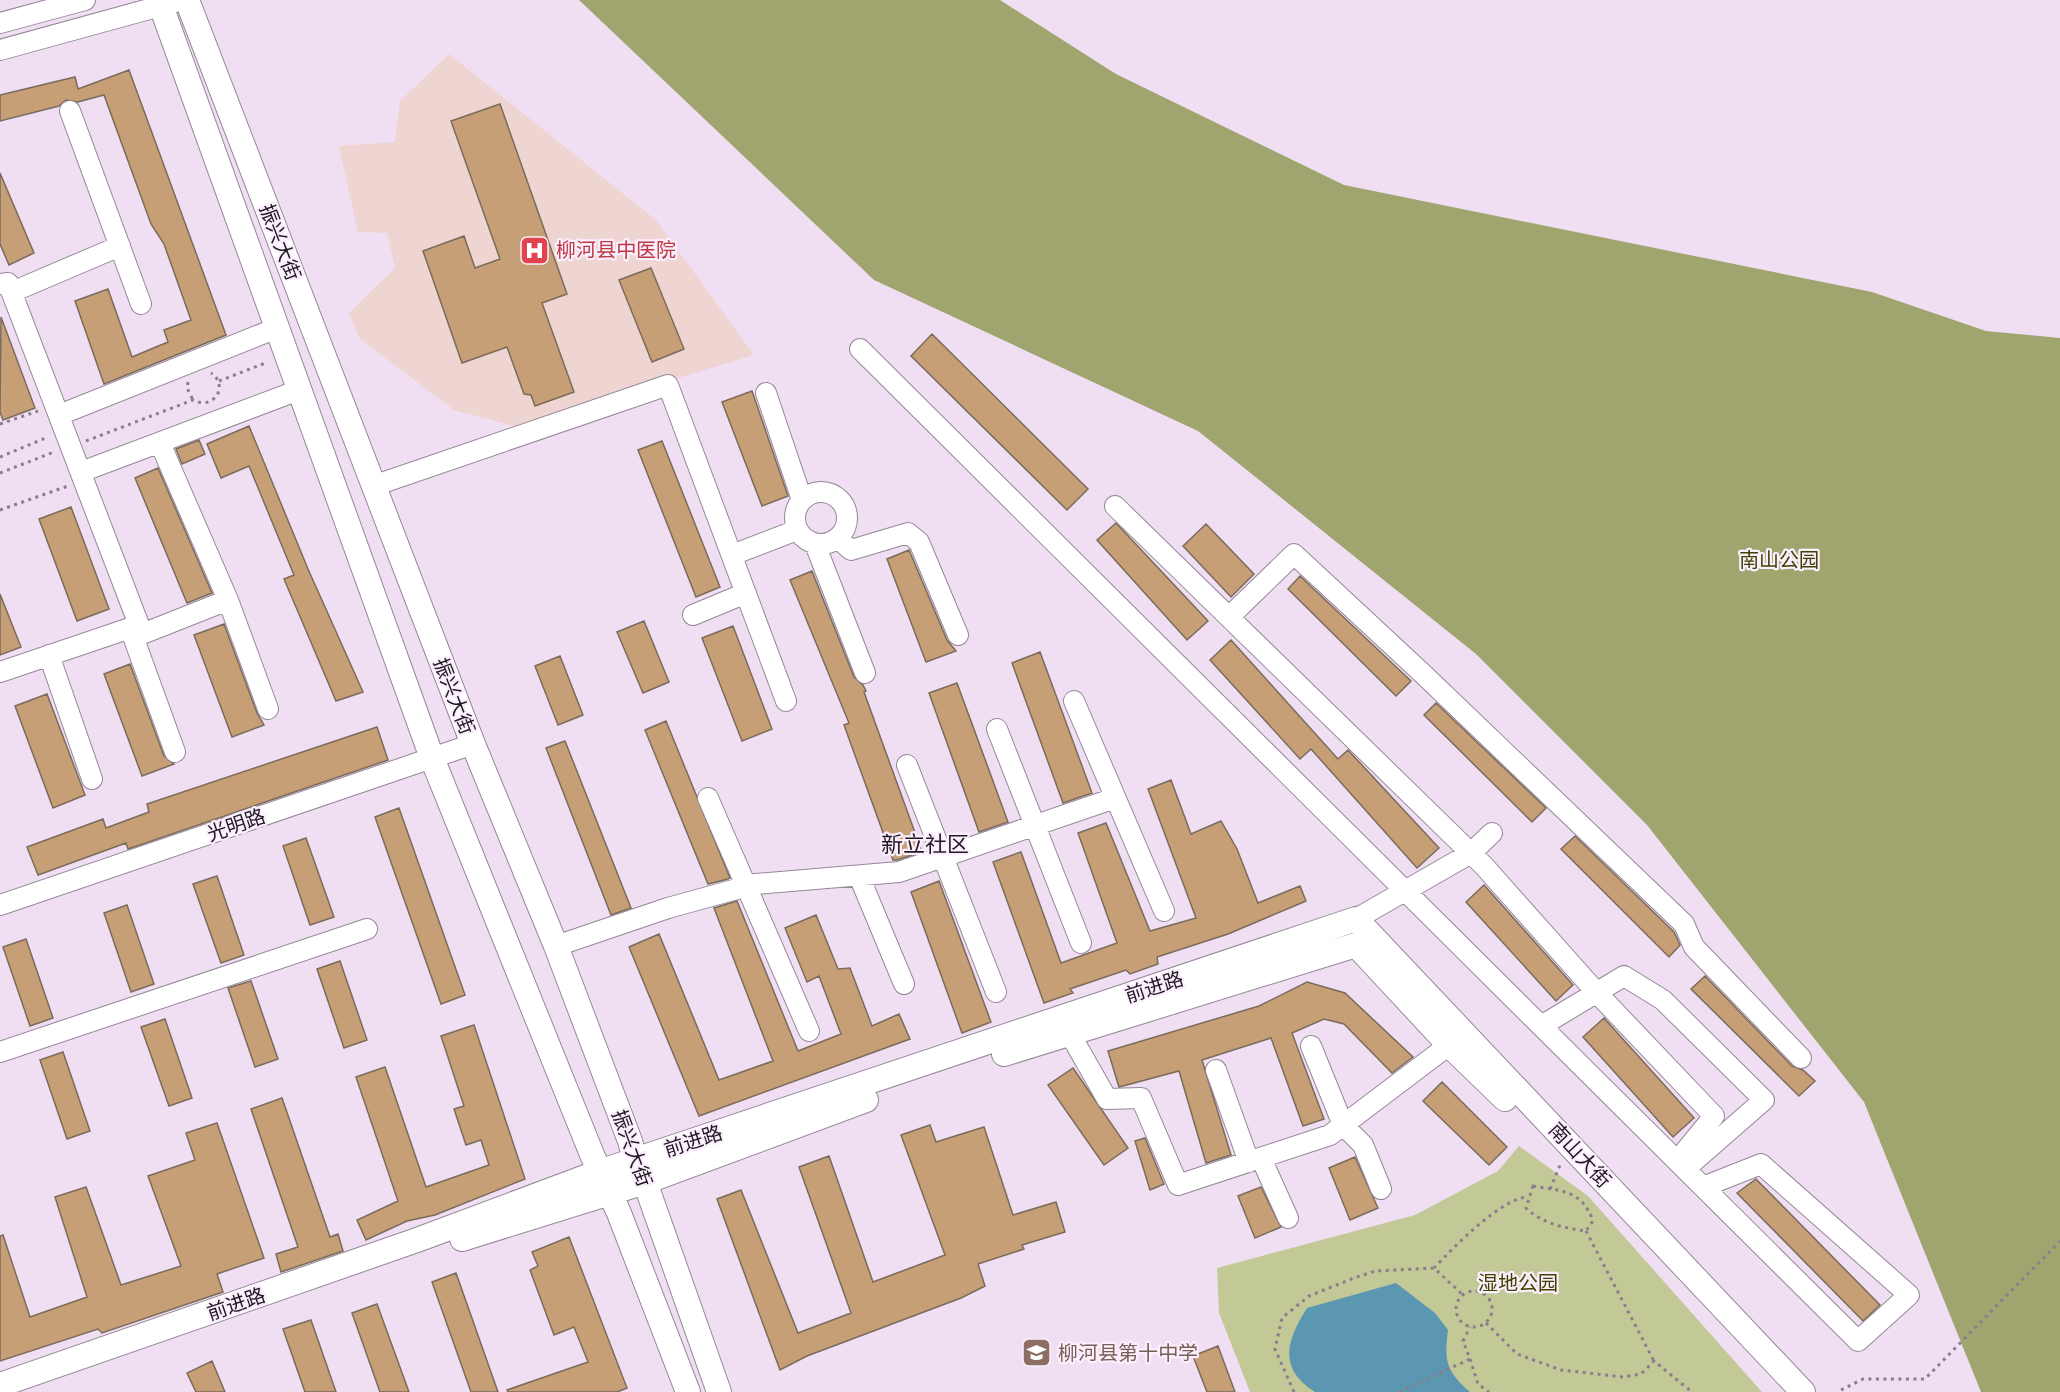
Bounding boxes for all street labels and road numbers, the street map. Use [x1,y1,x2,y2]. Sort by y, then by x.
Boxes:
street label: 振兴大街 [254,200,306,284]
street label: 振兴大街 [428,654,480,738]
street label: 光明路 [203,803,269,847]
street label: 前进路 [1121,965,1187,1009]
street label: 振兴大街 [606,1106,658,1190]
street label: 南山大街 [1543,1117,1617,1193]
street label: 前进路 [660,1119,726,1163]
street label: 前进路 [203,1282,269,1326]

